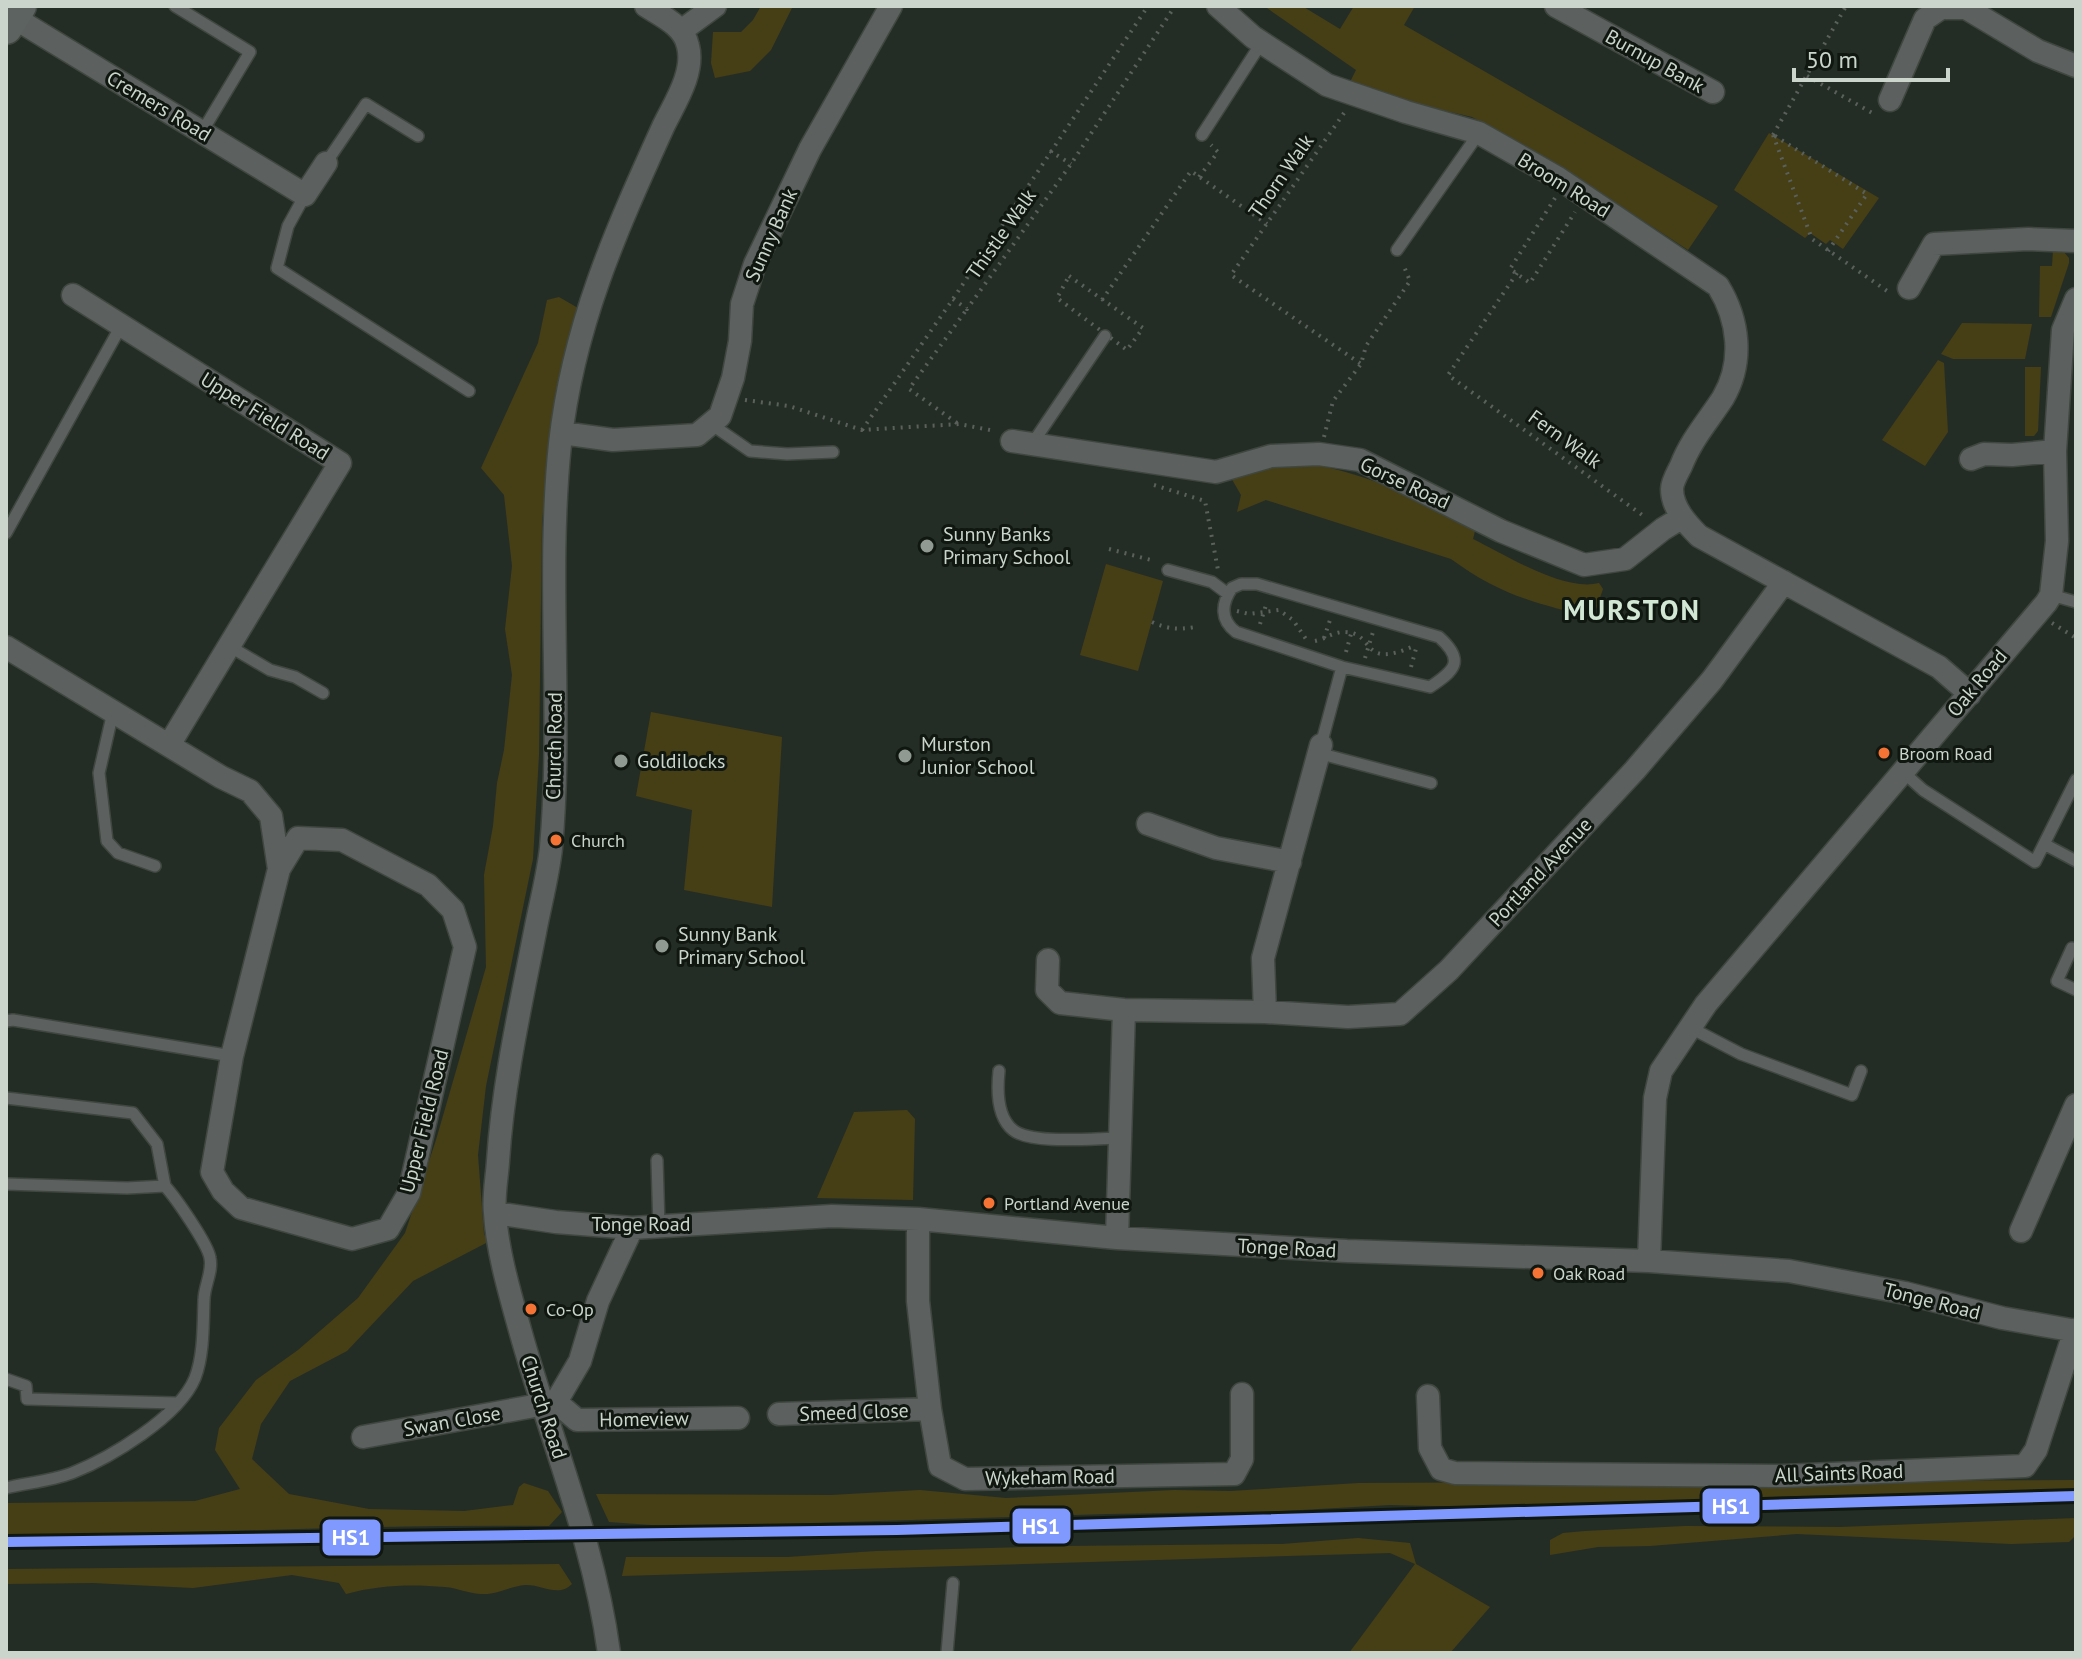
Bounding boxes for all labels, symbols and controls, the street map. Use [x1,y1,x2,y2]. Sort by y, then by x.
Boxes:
street label: Burnup Bank [1601,23,1709,99]
scale bar [1794,32,1948,82]
text: 50 m [1806,44,1858,75]
street label: Cremers Road [102,65,216,147]
street label: Thorn Walk [1243,129,1320,223]
street label: Broom Road [1513,146,1615,224]
street label: Thistle Walk [960,183,1042,284]
street label: Sunny Bank [739,184,803,286]
street label: Upper Field Road [196,366,334,466]
street label: Fern Walk [1523,404,1607,475]
street label: Gorse Road [1356,451,1454,515]
place label: Sunny Banks Primary School [943,521,1071,570]
marker: Sunny Banks Primary School [918,537,936,555]
district label: MURSTON [1563,591,1701,628]
street label: Oak Road [1941,644,2013,722]
street label: Church Road [540,692,568,800]
place label: Murston Junior School [920,731,1035,780]
place label: Broom Road [1899,742,1992,765]
marker: Broom Road [1876,745,1892,761]
marker: Murston Junior School [896,747,914,765]
place label: Goldilocks [637,748,726,774]
marker: Goldilocks [612,752,630,770]
street label: Portland Avenue [1483,812,1597,932]
place label: Church [571,829,625,852]
marker: Church [548,832,564,848]
place label: Sunny Bank Primary School [678,921,806,970]
marker: Sunny Bank Primary School [653,937,671,955]
street label: Upper Field Road [394,1046,454,1196]
place label: Portland Avenue [1004,1192,1130,1215]
marker: Portland Avenue [981,1195,997,1211]
street label: Tonge Road [592,1211,690,1237]
street label: Tonge Road [1237,1232,1337,1264]
place label: Oak Road [1553,1262,1625,1285]
marker: Oak Road [1530,1265,1546,1281]
street label: Tonge Road [1881,1276,1983,1326]
place label: Co-Op [546,1298,594,1321]
marker: Co-Op [523,1301,539,1317]
street label: Church Road [515,1352,573,1462]
street label: Smeed Close [799,1397,909,1427]
street label: Swan Close [401,1400,503,1442]
street label: Homeview [599,1405,689,1433]
street label: All Saints Road [1774,1458,1904,1488]
street label: Wykeham Road [985,1463,1115,1491]
line badge: HS1 [1701,1487,1761,1525]
text: HS1 [1712,1492,1750,1520]
line badge: HS1 [1011,1507,1072,1545]
text: HS1 [1022,1512,1060,1540]
line badge: HS1 [321,1518,382,1557]
text: HS1 [332,1523,370,1551]

